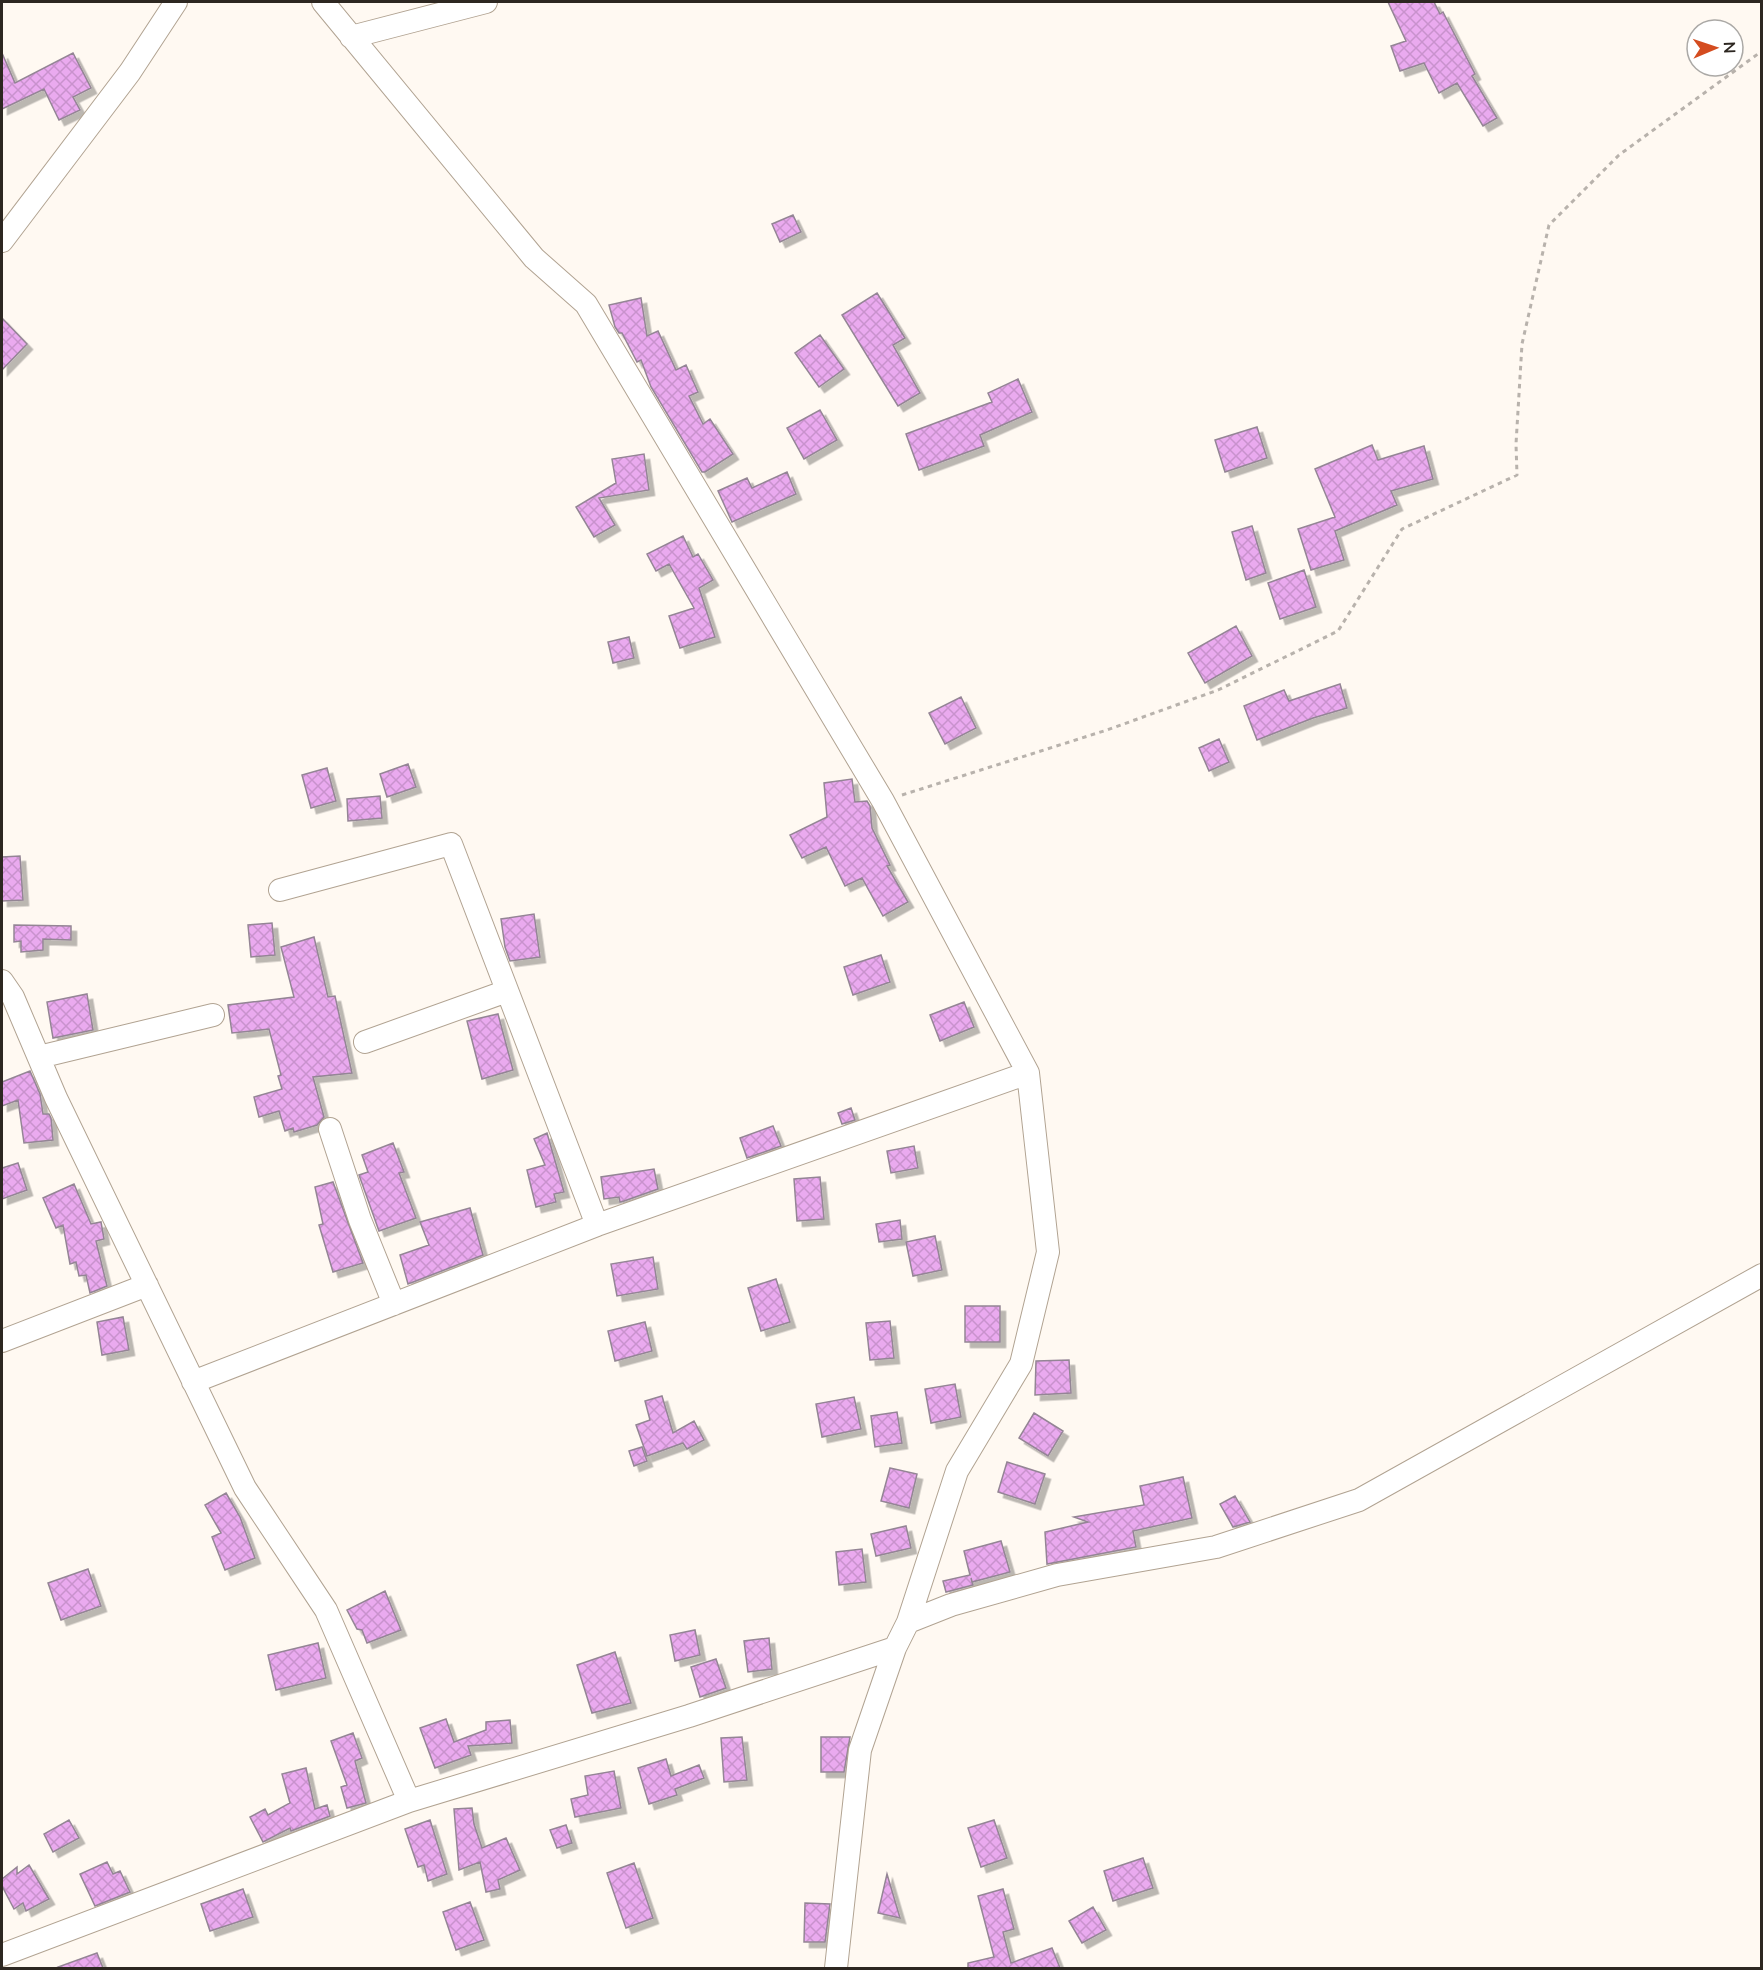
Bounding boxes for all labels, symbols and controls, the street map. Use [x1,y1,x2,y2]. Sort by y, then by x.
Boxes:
north arrow [1685,18,1745,78]
text: N [1718,41,1740,54]

